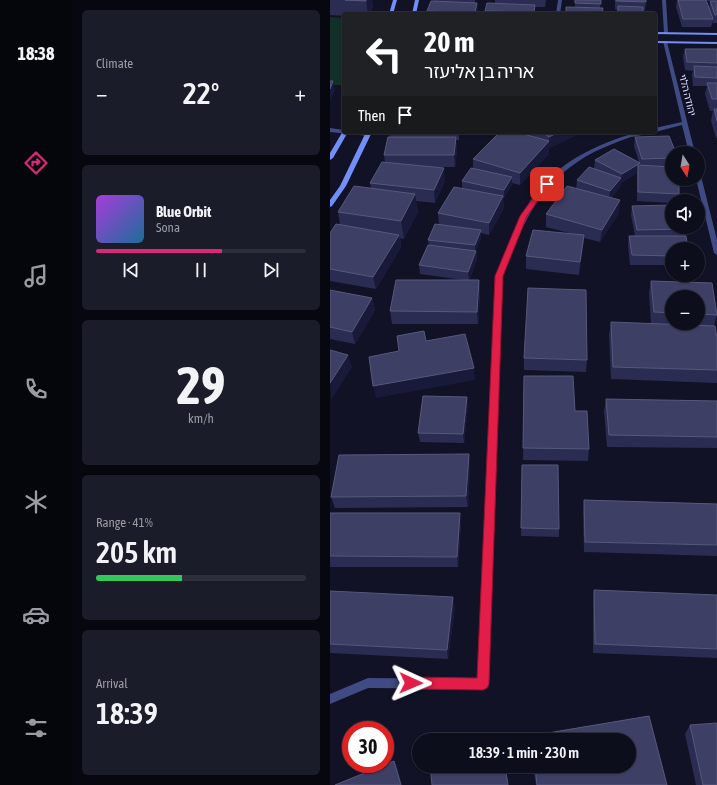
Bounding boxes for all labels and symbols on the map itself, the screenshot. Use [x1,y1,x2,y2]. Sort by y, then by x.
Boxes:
street label: יהודה הלוי [677,73,698,117]
north arrow [665,146,705,186]
pin [530,167,564,201]
position arrow [390,662,432,704]
speed limit sign: 30 [342,721,394,773]

